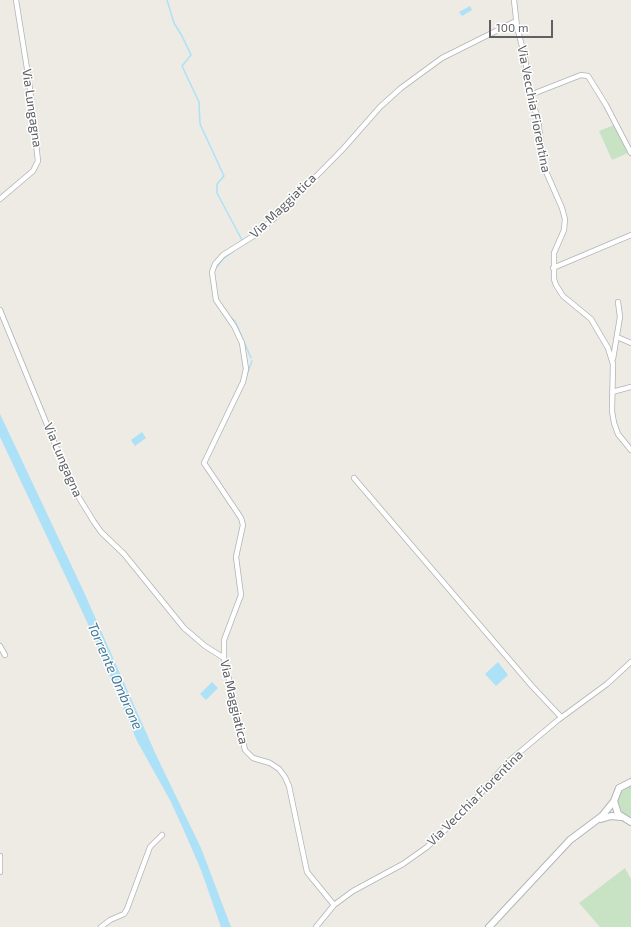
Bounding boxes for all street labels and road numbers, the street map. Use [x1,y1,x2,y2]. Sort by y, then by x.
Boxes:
street label: Via Vecchia Fiorentina [514,44,554,174]
street label: Via Lungagna [19,68,45,148]
street label: Via Maggiatica [247,170,319,242]
street label: Via Lungagna [40,421,86,499]
street label: Via Maggiatica [217,658,251,746]
street label: Via Vecchia Fiorentina [424,747,526,849]

